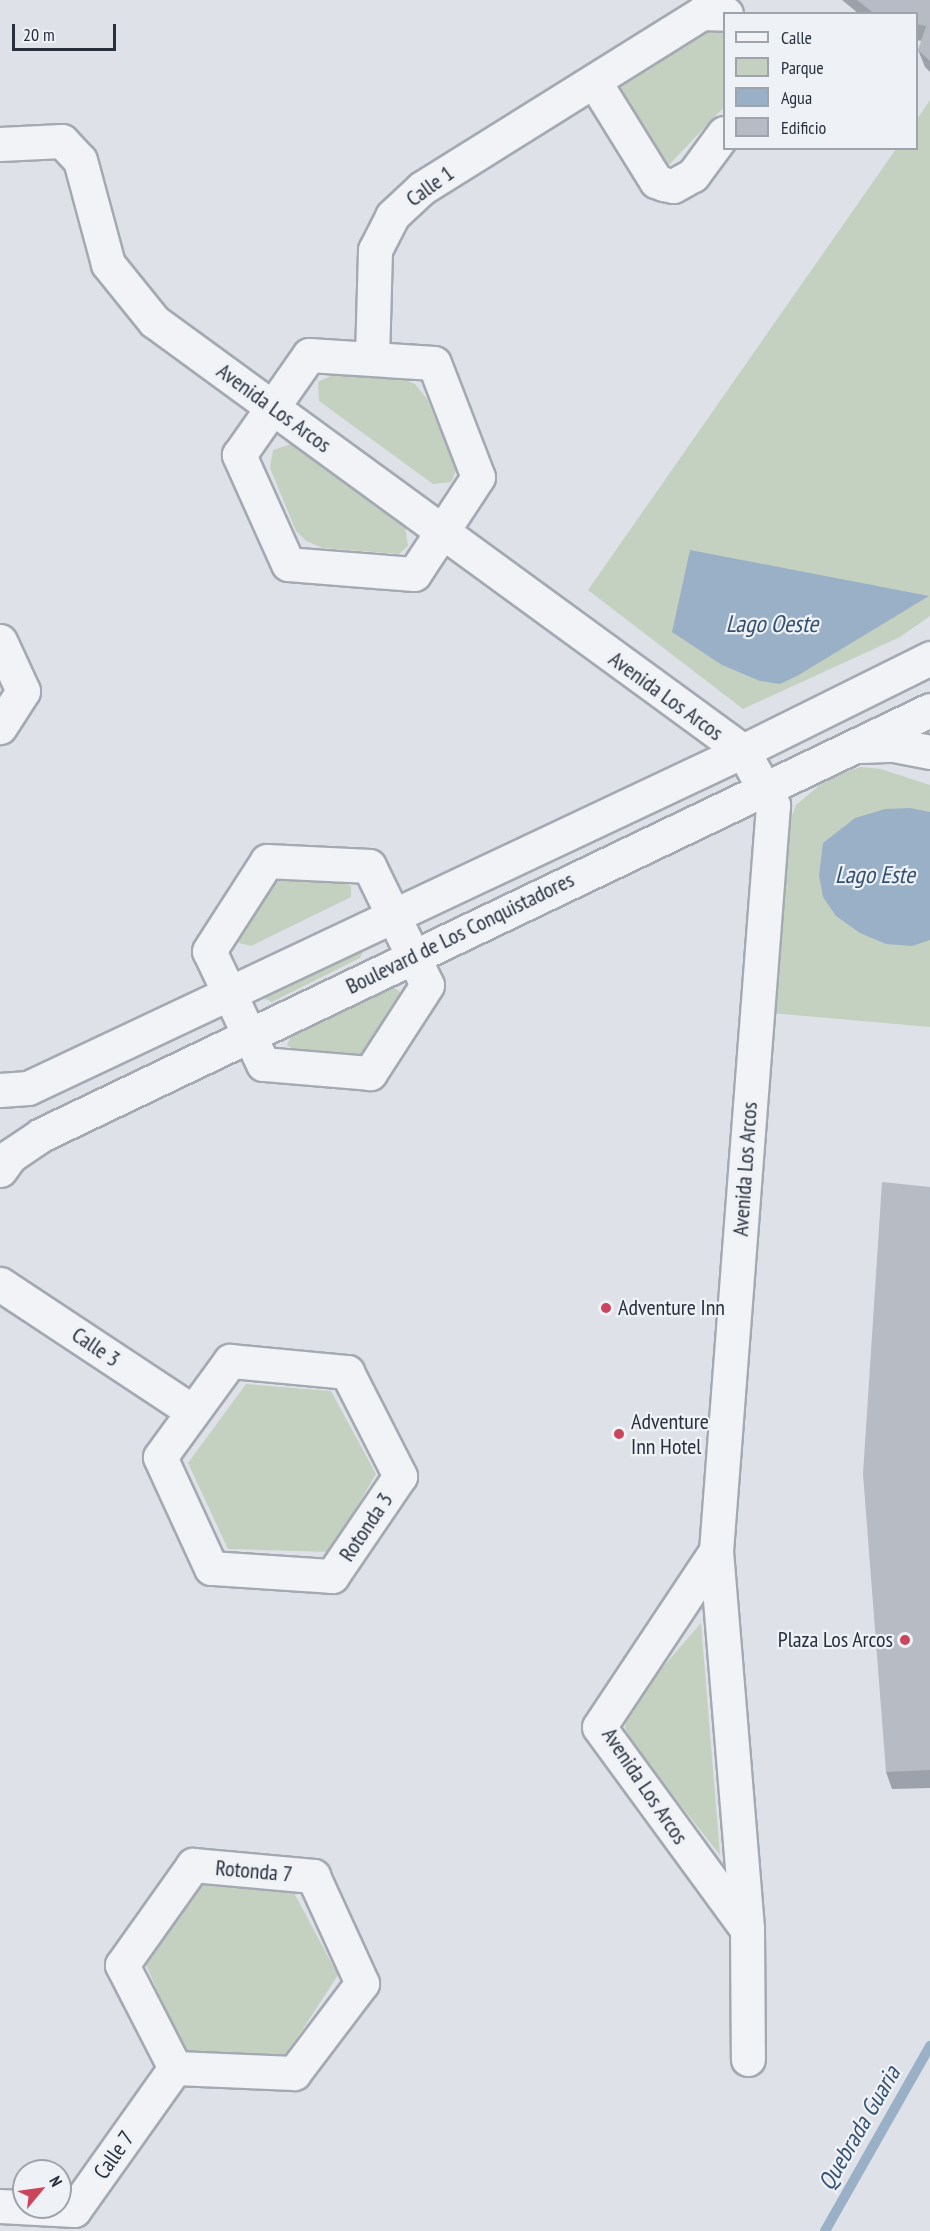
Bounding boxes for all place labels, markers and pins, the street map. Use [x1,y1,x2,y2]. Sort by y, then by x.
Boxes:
place label: Adventure Inn [618,1295,725,1321]
marker: Adventure Inn [599,1301,613,1315]
place label: Adventure Inn Hotel [631,1408,709,1460]
marker: Adventure Inn Hotel [612,1427,626,1441]
place label: Plaza Los Arcos [777,1627,893,1653]
marker: Plaza Los Arcos [898,1633,912,1647]

